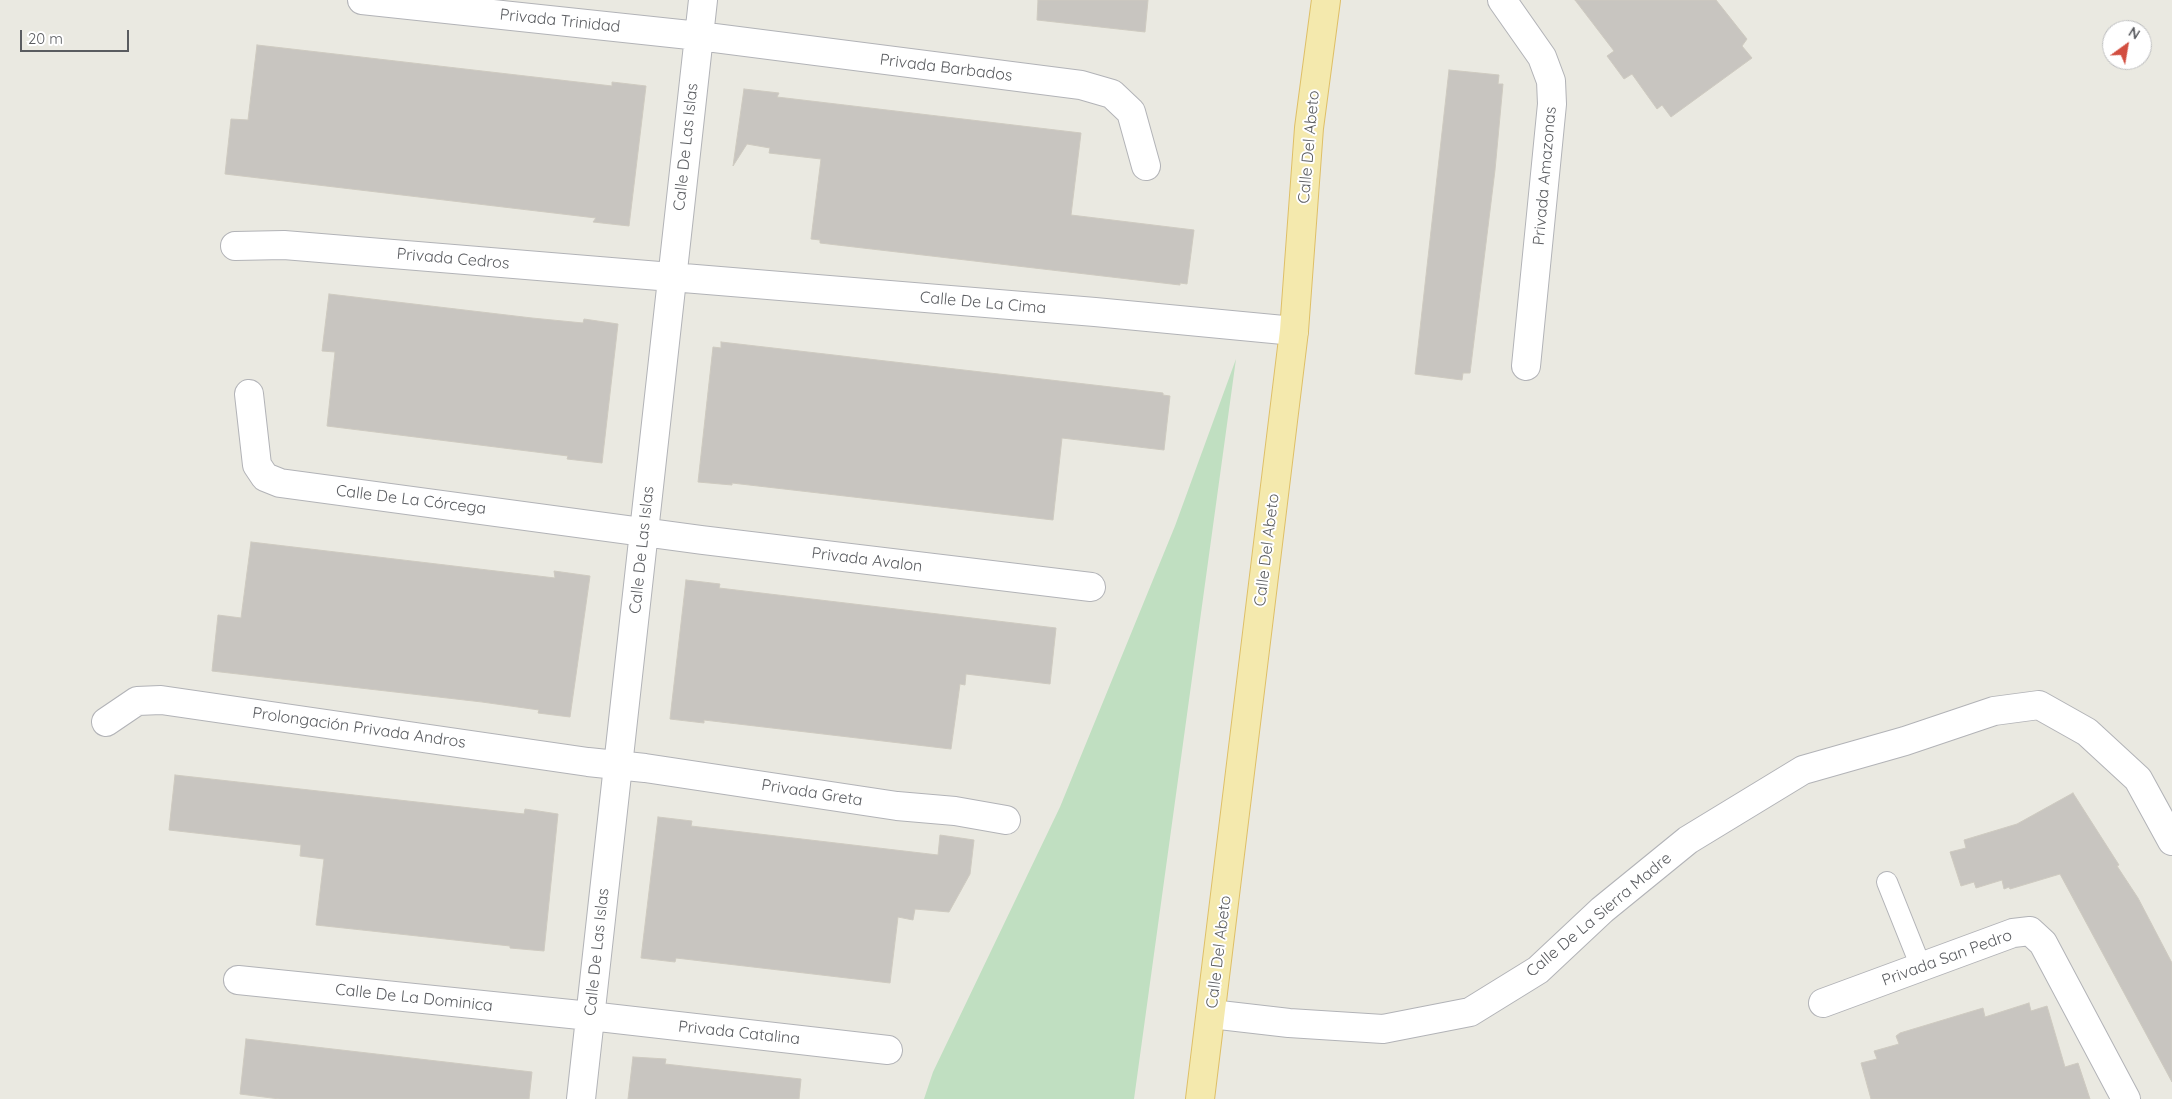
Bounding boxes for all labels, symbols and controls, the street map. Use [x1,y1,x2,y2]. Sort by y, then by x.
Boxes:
street label: Privada Trinidad [499,5,621,37]
scale bar [22,20,131,52]
north arrow [2102,20,2152,70]
text: N [2125,23,2144,43]
text: 20 m [28,29,63,48]
street label: Privada Barbados [879,50,1013,86]
street label: Calle De Las Islas [670,82,702,212]
street label: Calle Del Abeto [1294,90,1324,204]
street label: Privada Amazonas [1529,106,1561,246]
street label: Privada Cedros [396,245,510,273]
street label: Calle De La Cima [919,288,1047,318]
street label: Calle De La Córcega [335,481,487,519]
street label: Calle De Las Islas [626,485,658,615]
street label: Calle Del Abeto [1251,492,1283,608]
street label: Privada Avalon [811,544,923,576]
street label: Prolongación Privada Andros [251,704,467,752]
street label: Privada Greta [760,776,864,810]
street label: Calle De La Sierra Madre [1523,849,1675,981]
street label: Calle De Las Islas [581,887,613,1017]
street label: Calle Del Abeto [1203,894,1235,1010]
street label: Privada San Pedro [1879,926,2015,990]
street label: Calle De La Dominica [334,980,494,1016]
street label: Privada Catalina [677,1017,801,1049]

